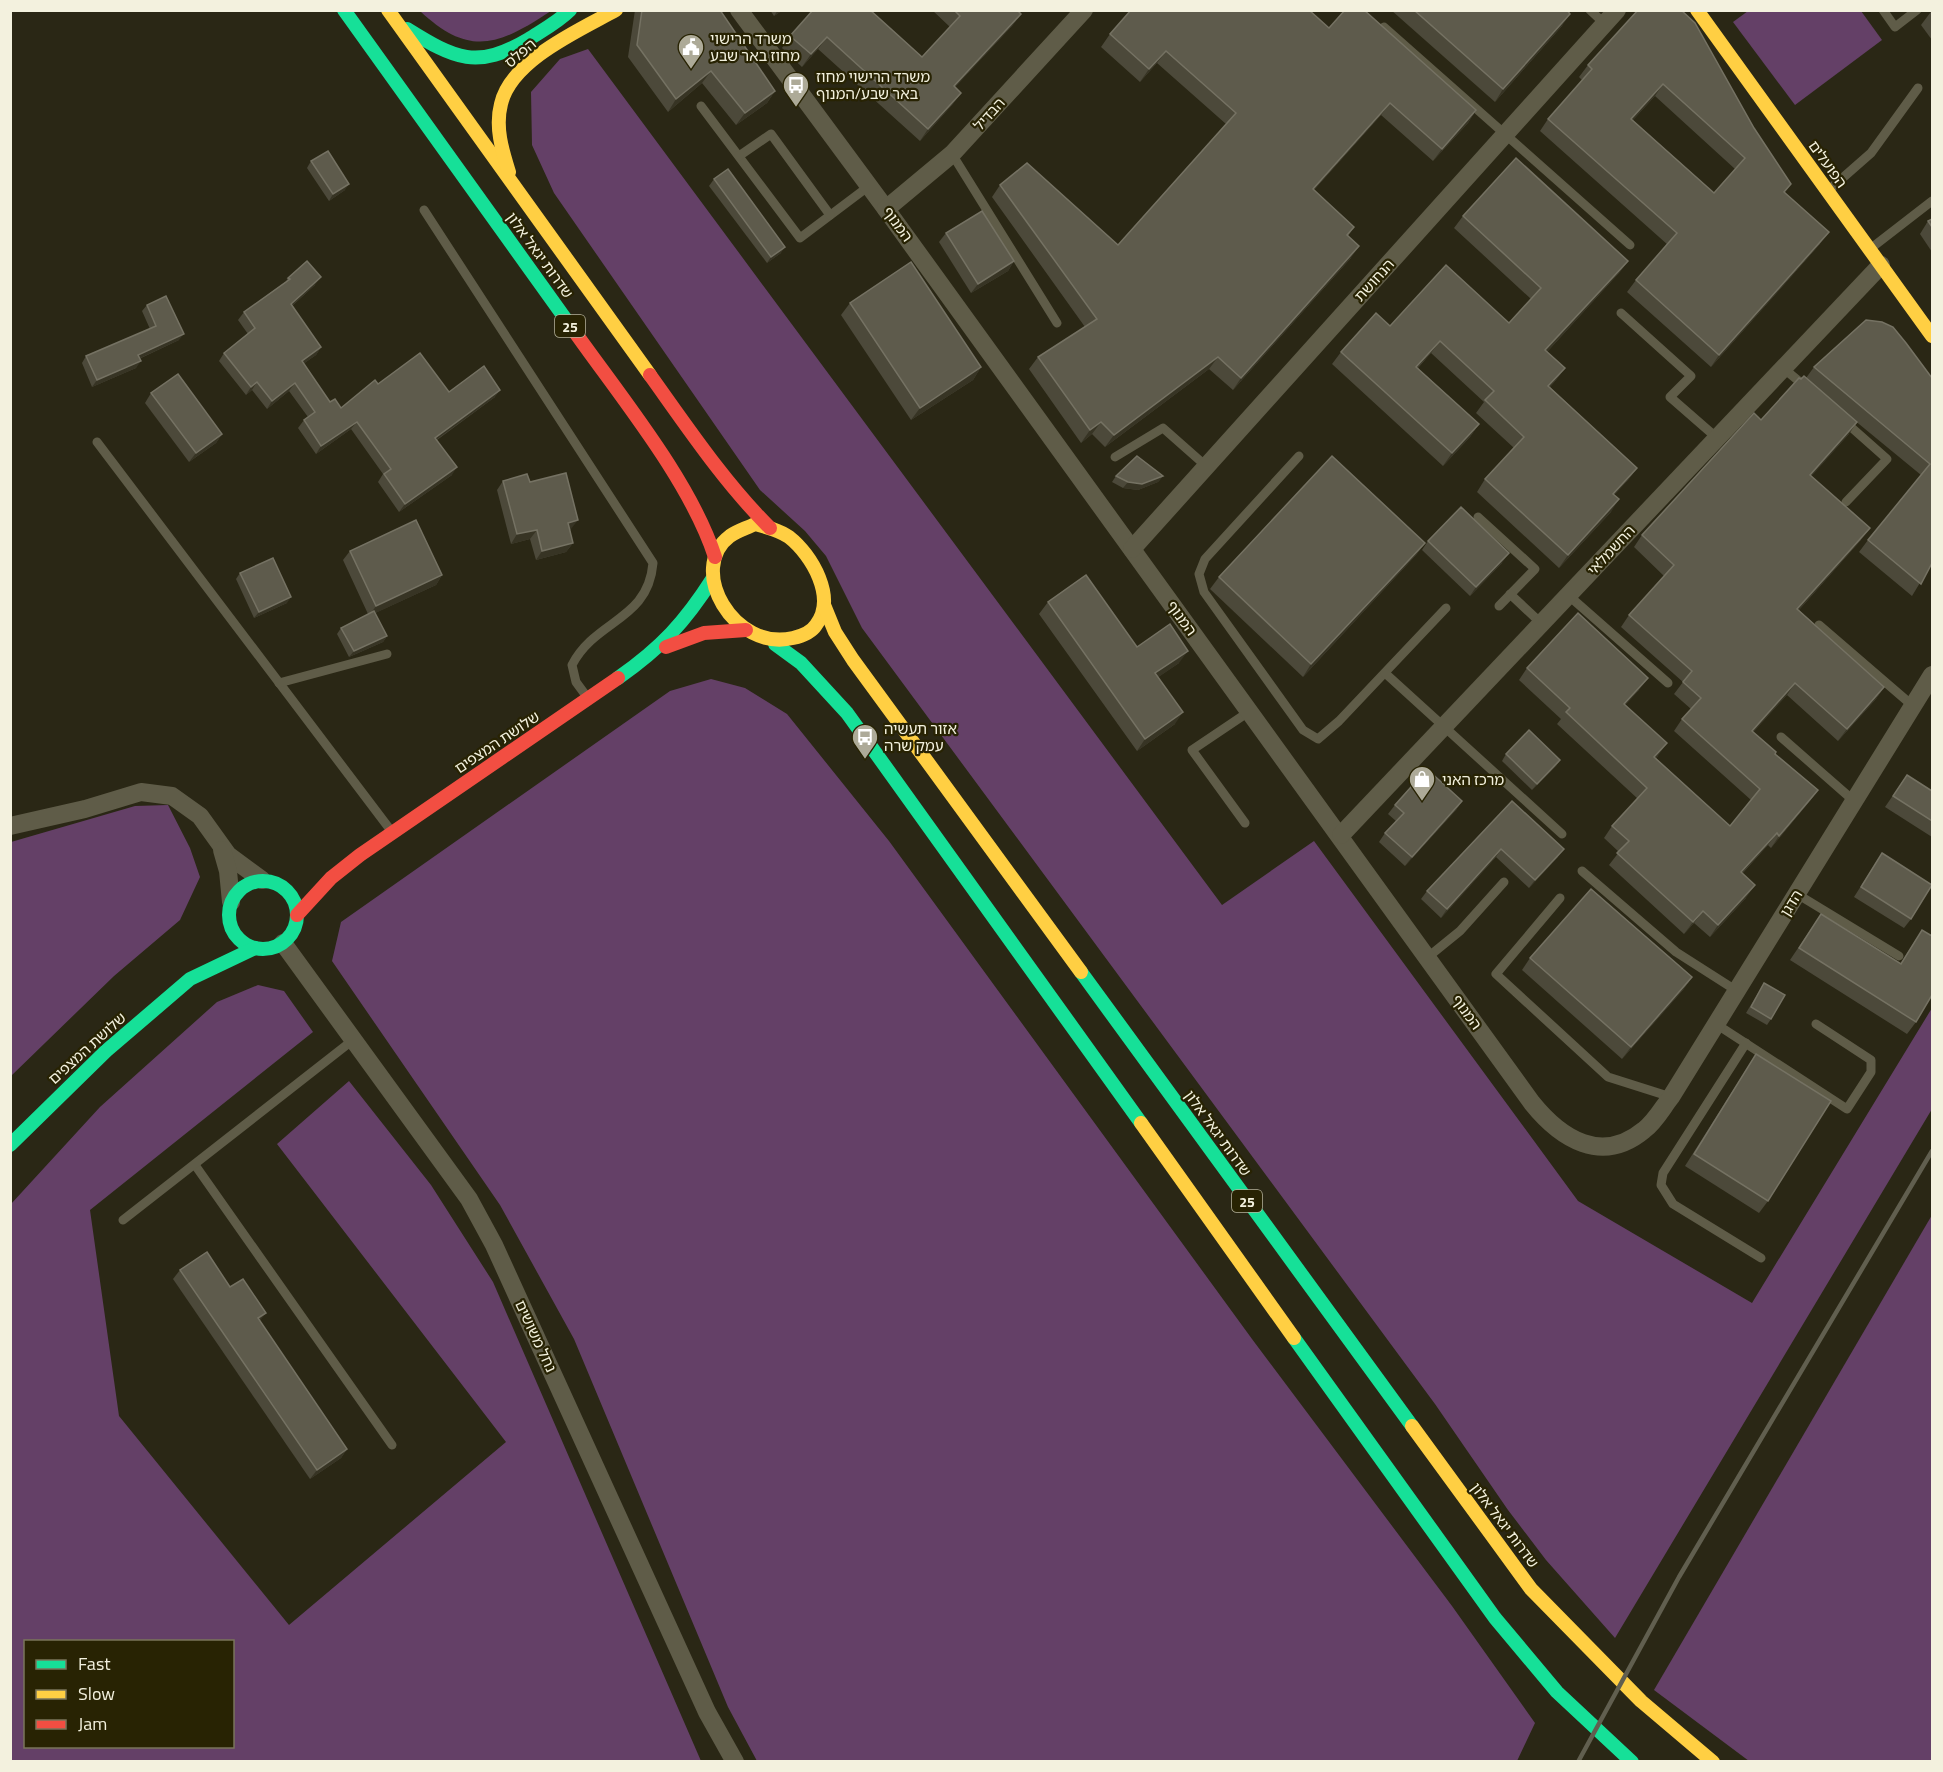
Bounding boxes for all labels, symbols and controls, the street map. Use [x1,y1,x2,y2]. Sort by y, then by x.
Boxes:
place label: משרד הרישוי מחוז באר שבע [710,27,800,67]
public building icon: משרד הרישוי מחוז באר שבע [676,32,706,70]
street label: הפלס [499,33,541,73]
place label: משרד הרישוי מחוז באר שבע/המנוף [816,65,930,105]
bus stop icon: משרד הרישוי מחוז באר שבע/המנוף [781,70,811,108]
street label: הבדיל [968,92,1010,136]
street label: הפועלים [1803,135,1853,193]
street label: המנוף [877,202,919,246]
street label: שדרות יגאל אלון [501,207,579,303]
street label: הנחושת [1348,253,1400,307]
road number: 25 [555,315,585,337]
street label: החשמלאי [1582,520,1640,580]
street label: המנוף [1161,596,1203,640]
street label: שלושת המצפים [450,705,544,779]
place label: אזור תעשיה עמק שרה [884,717,957,757]
bus stop icon: אזור תעשיה עמק שרה [850,722,880,760]
shop icon: מרכז האני [1407,764,1437,802]
place label: מרכז האני [1442,768,1504,791]
street label: הדגן [1774,885,1808,921]
street label: המנוף [1446,990,1488,1034]
street label: שלושת המצפים [43,1007,131,1089]
street label: שדרות יגאל אלון [1179,1085,1257,1181]
road number: 25 [1232,1190,1262,1212]
street label: נחל משושים [509,1296,563,1376]
street label: שדרות יגאל אלון [1465,1477,1545,1573]
legend [24,1640,234,1748]
text: Fast [78,1650,111,1677]
text: Slow [78,1680,115,1707]
text: Jam [78,1710,107,1737]

